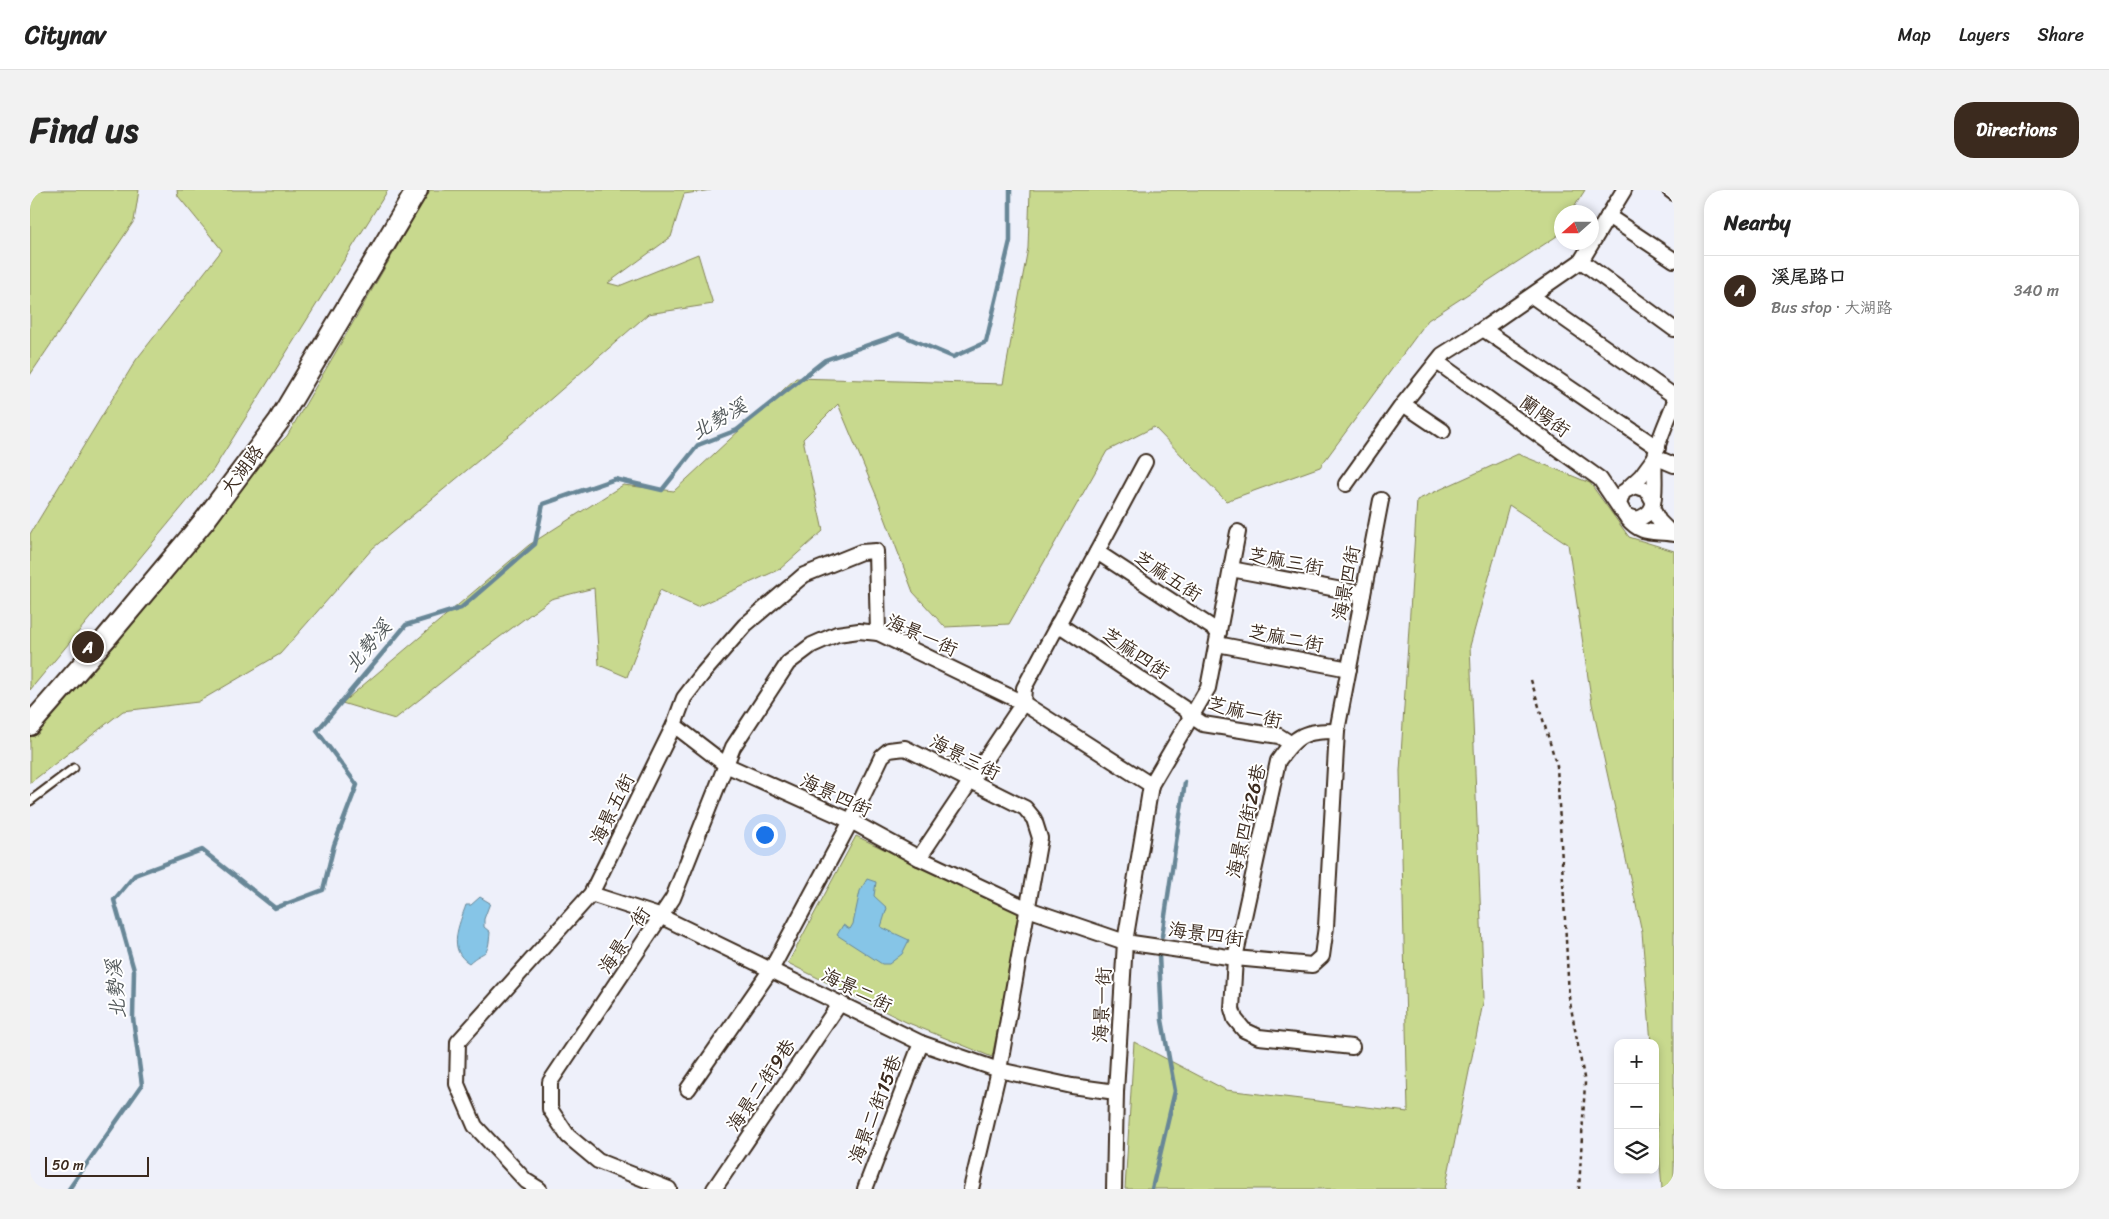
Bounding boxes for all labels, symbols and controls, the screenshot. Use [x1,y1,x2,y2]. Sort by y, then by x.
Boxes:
text: Citynav [25,14,106,56]
text: Map [1898,19,1931,51]
text: Layers [1959,19,2010,51]
text: Share [2038,19,2084,51]
text: Find us [30,99,138,161]
button: Directions [1954,102,2079,158]
text: Nearby [1724,204,1790,242]
north arrow [1554,205,1599,250]
text: 溪尾路口 [1771,260,1847,293]
text: A [1735,276,1745,305]
text: 340 m [2014,276,2059,305]
text: Bus stop · 大湖路 [1771,293,1892,322]
street label: 蘭陽街 [1512,386,1578,446]
water label: 北勢溪 [684,388,755,449]
street label: 大湖路 [212,437,272,503]
street label: 芝麻三街 [1246,538,1326,584]
street label: 芝麻五街 [1127,541,1209,611]
street label: 海景四街 [1323,543,1369,623]
street label: 海景一街 [881,604,963,666]
water label: 北勢溪 [335,611,401,680]
street label: 芝麻二街 [1246,615,1326,661]
street label: 芝麻四街 [1095,618,1177,688]
pin: A [72,628,104,666]
street label: 芝麻一街 [1204,687,1286,737]
street label: 海景三街 [924,725,1006,789]
street label: 海景四街26巷 [1217,760,1275,882]
street label: 海景四街 [795,764,877,826]
street label: 海景五街 [581,768,643,850]
your location [752,822,778,848]
street label: 海景一街 [589,899,659,981]
street label: 海景四街 [1166,912,1246,956]
water label: 北勢溪 [96,957,136,1020]
street label: 海景二街 [816,959,898,1021]
street label: 海景一街 [1084,966,1120,1044]
street label: 海景二街9巷 [717,1032,805,1138]
map controls [1614,1039,1659,1174]
button: + [1614,1039,1659,1084]
street label: 海景二街15巷 [839,1050,911,1168]
button: − [1614,1084,1659,1129]
button: layers [1614,1129,1659,1174]
text: 50 m [52,1153,84,1178]
scale bar [45,1154,149,1177]

